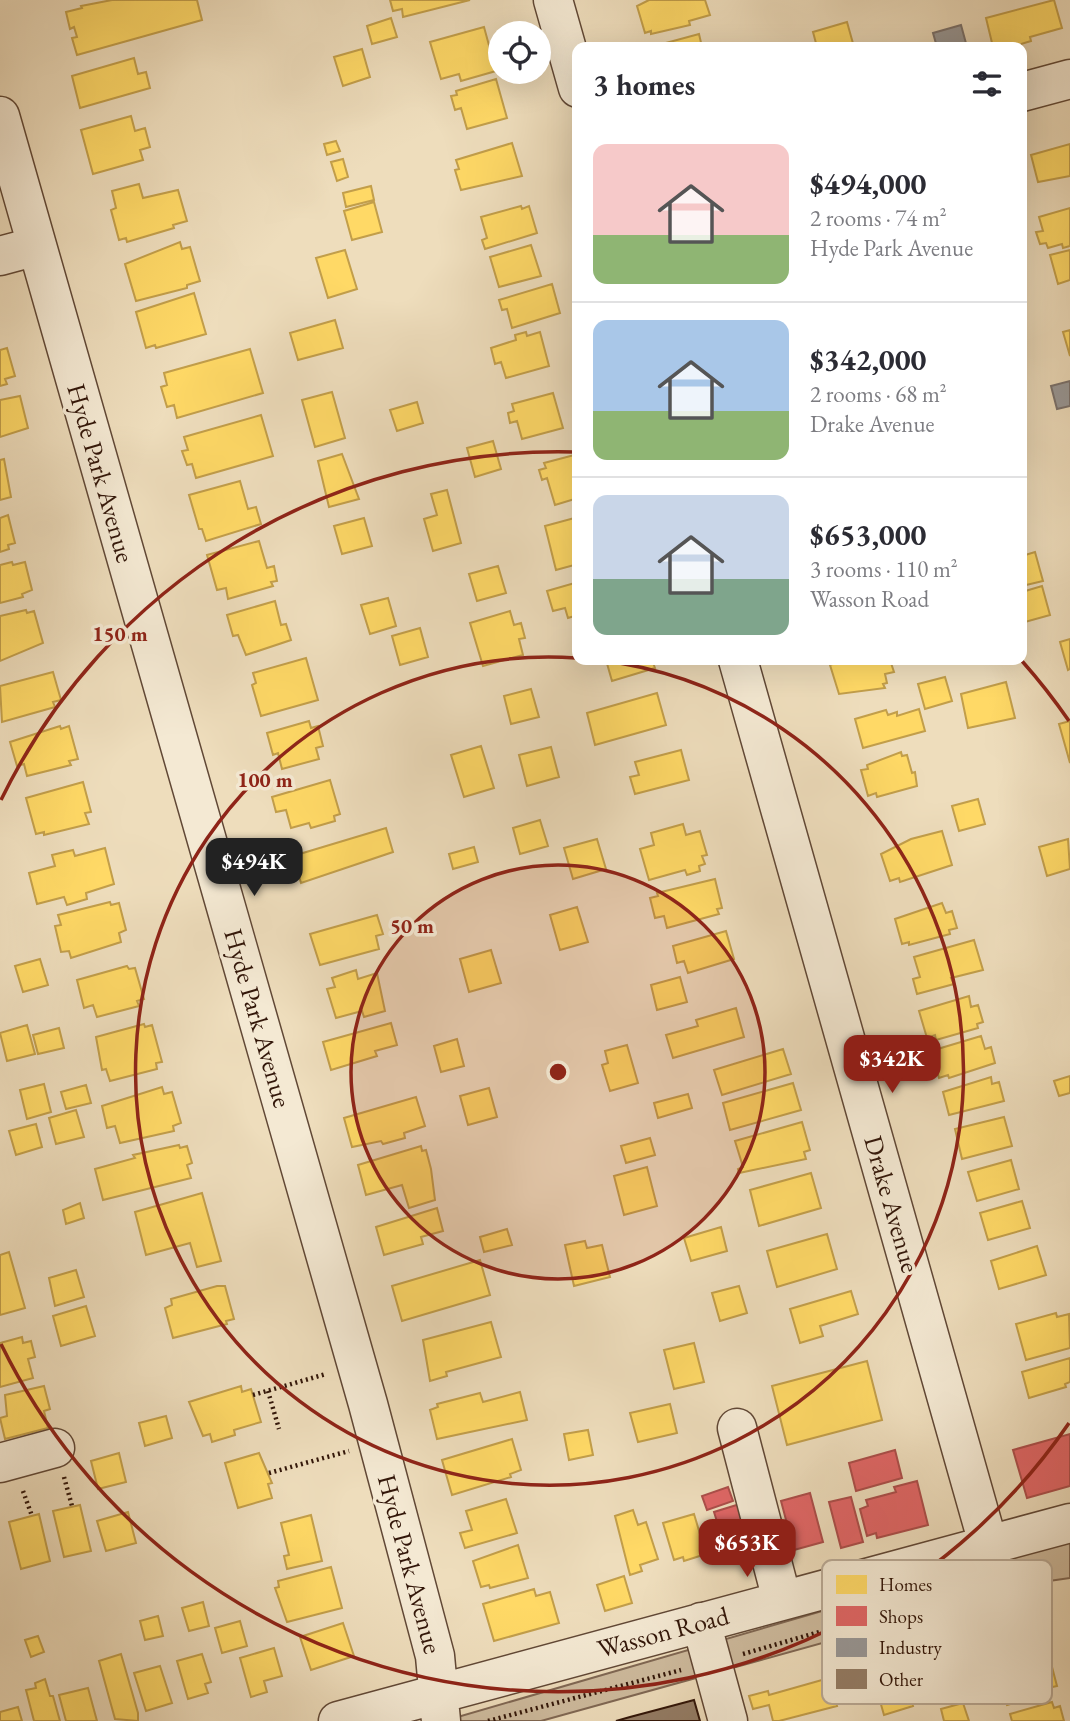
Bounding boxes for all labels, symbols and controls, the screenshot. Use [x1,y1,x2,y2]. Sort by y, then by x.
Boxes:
map controls [488,21,551,84]
button: locate [488,21,551,84]
text: 3 homes [593,65,695,104]
icon: filters [968,65,1006,103]
text: $494,000 [810,164,926,203]
icon: home [649,172,733,256]
text: 2 rooms · 74 m² [810,203,947,233]
text: Hyde Park Avenue [810,233,973,263]
text: $342,000 [810,340,926,379]
icon: home [649,348,733,432]
text: 2 rooms · 68 m² [810,379,947,409]
street label: Hyde Park Avenue [59,380,143,566]
text: Drake Avenue [810,409,935,439]
text: $653,000 [810,515,926,554]
icon: home [649,523,733,607]
text: 3 rooms · 110 m² [810,554,958,584]
text: Wasson Road [810,584,929,614]
text: 150 m [92,620,148,647]
text: 100 m [237,766,293,793]
pin: $494K [205,838,303,898]
text: $494K [222,846,286,876]
text: 50 m [390,912,434,939]
street label: Hyde Park Avenue [216,925,300,1111]
pin: $342K [843,1036,941,1095]
text: $342K [860,1043,924,1073]
centre of rings [546,1060,570,1084]
street label: Drake Avenue [856,1132,928,1276]
street label: Hyde Park Avenue [370,1471,450,1657]
pin: $653K [698,1520,796,1579]
text: $653K [715,1527,779,1557]
legend [822,1560,1052,1704]
text: Homes [879,1572,932,1597]
street label: Wasson Road [594,1598,733,1666]
text: Shops [879,1604,923,1629]
text: Industry [879,1635,943,1660]
text: Other [879,1667,924,1692]

